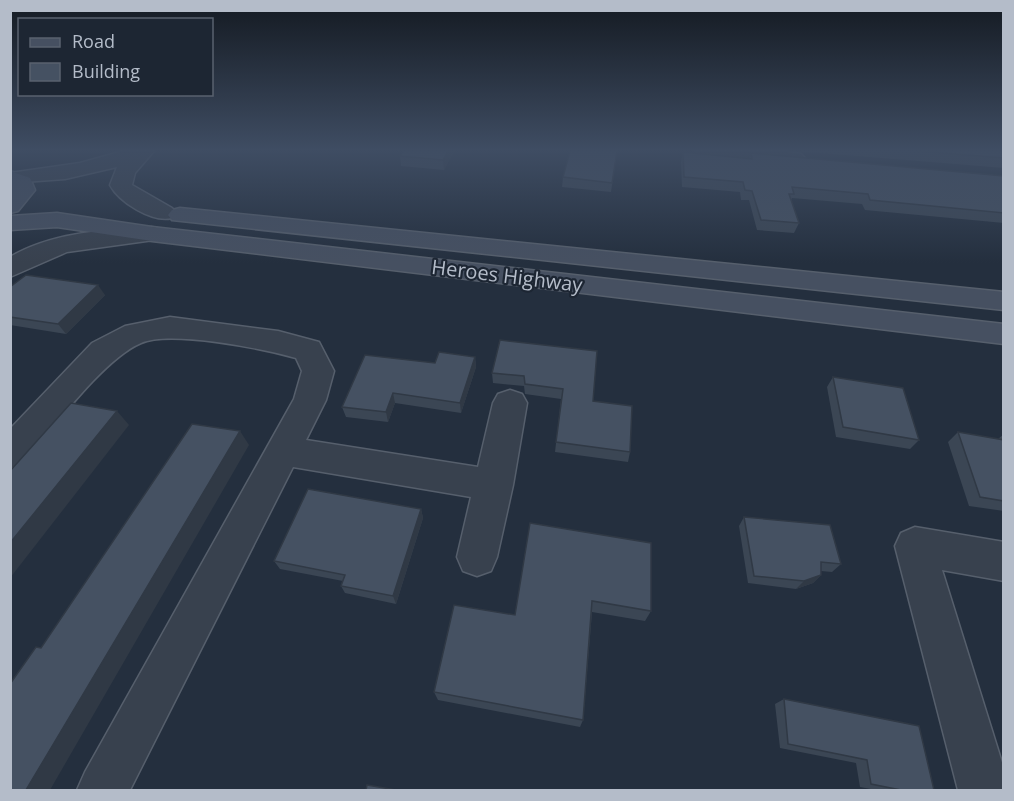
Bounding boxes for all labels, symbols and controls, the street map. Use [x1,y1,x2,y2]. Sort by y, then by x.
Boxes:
legend [18,18,213,96]
text: Road [72,29,115,53]
text: Building [72,59,140,83]
street label: Heroes Highway [430,253,585,298]

